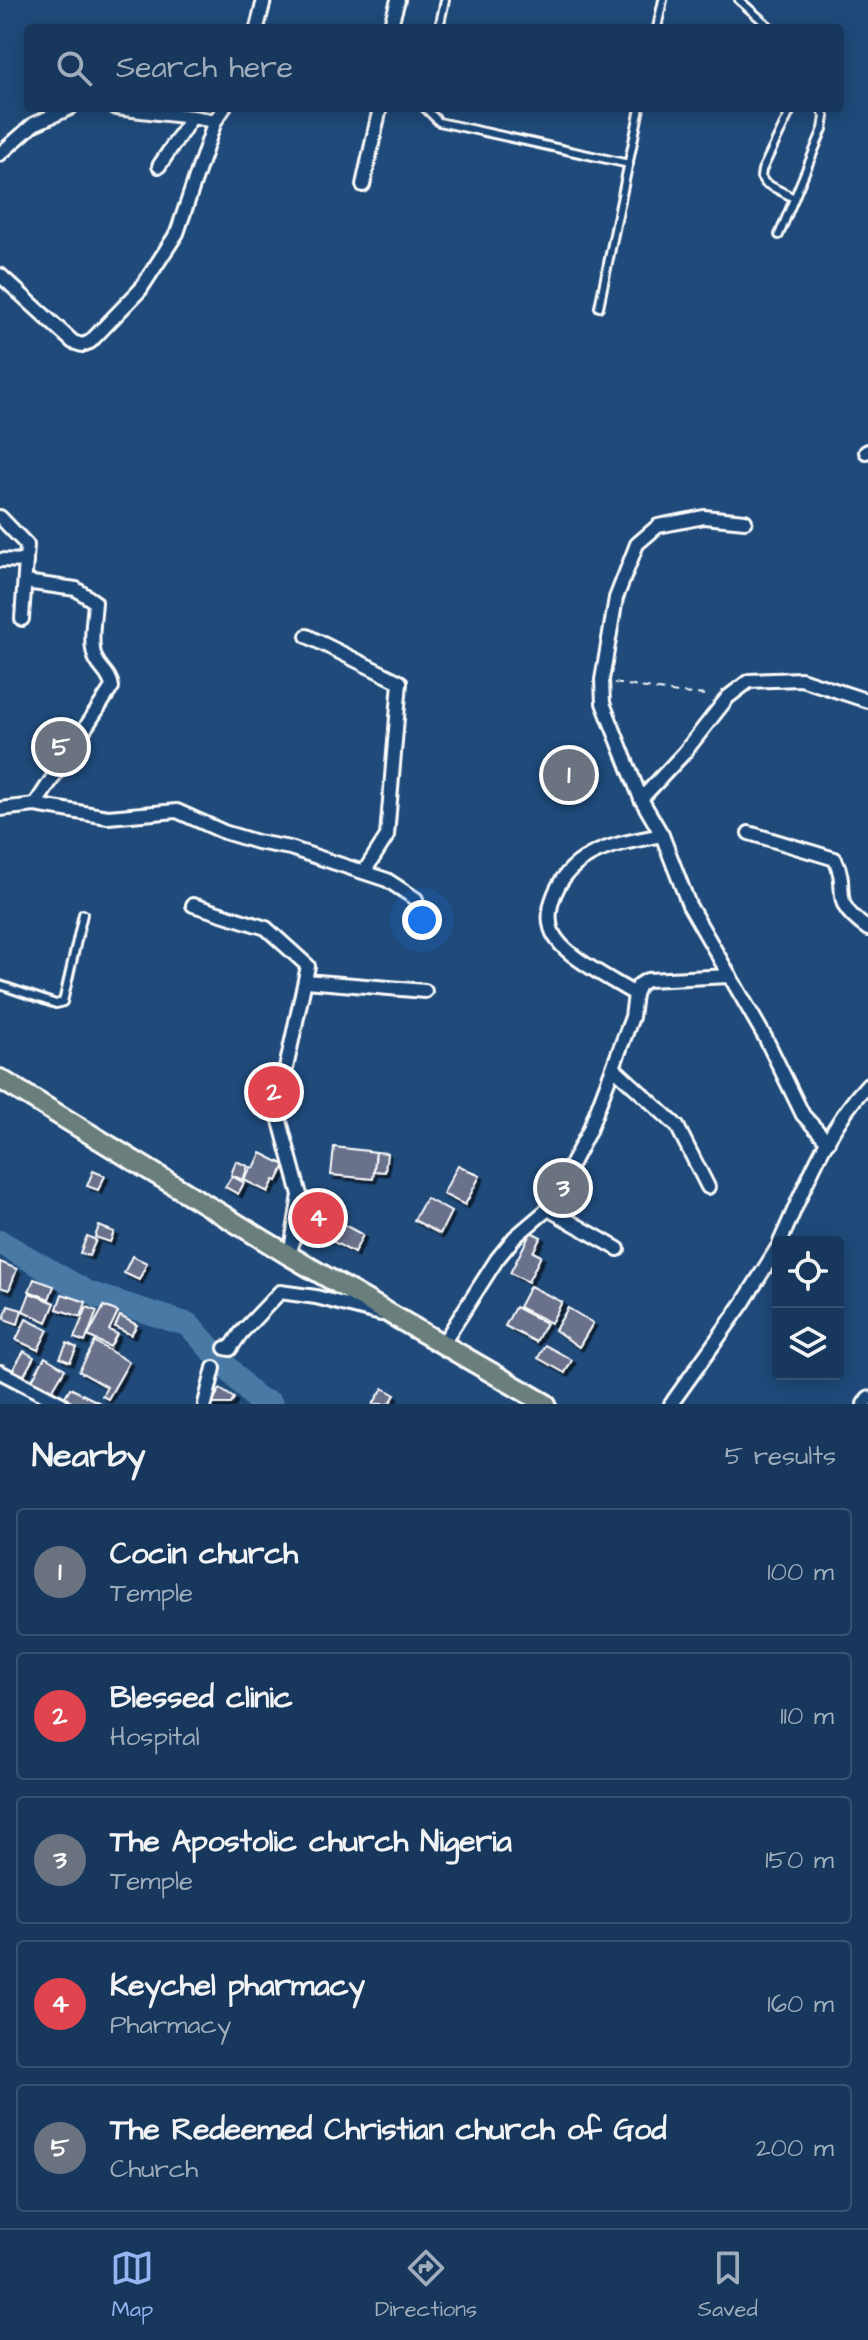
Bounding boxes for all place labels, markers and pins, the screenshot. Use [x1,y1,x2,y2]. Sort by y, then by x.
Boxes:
pin: 5 [35,717,87,777]
pin: 1 [543,745,595,805]
pin: 2 [248,1062,300,1122]
pin: 3 [537,1158,589,1218]
pin: 4 [292,1188,344,1248]

